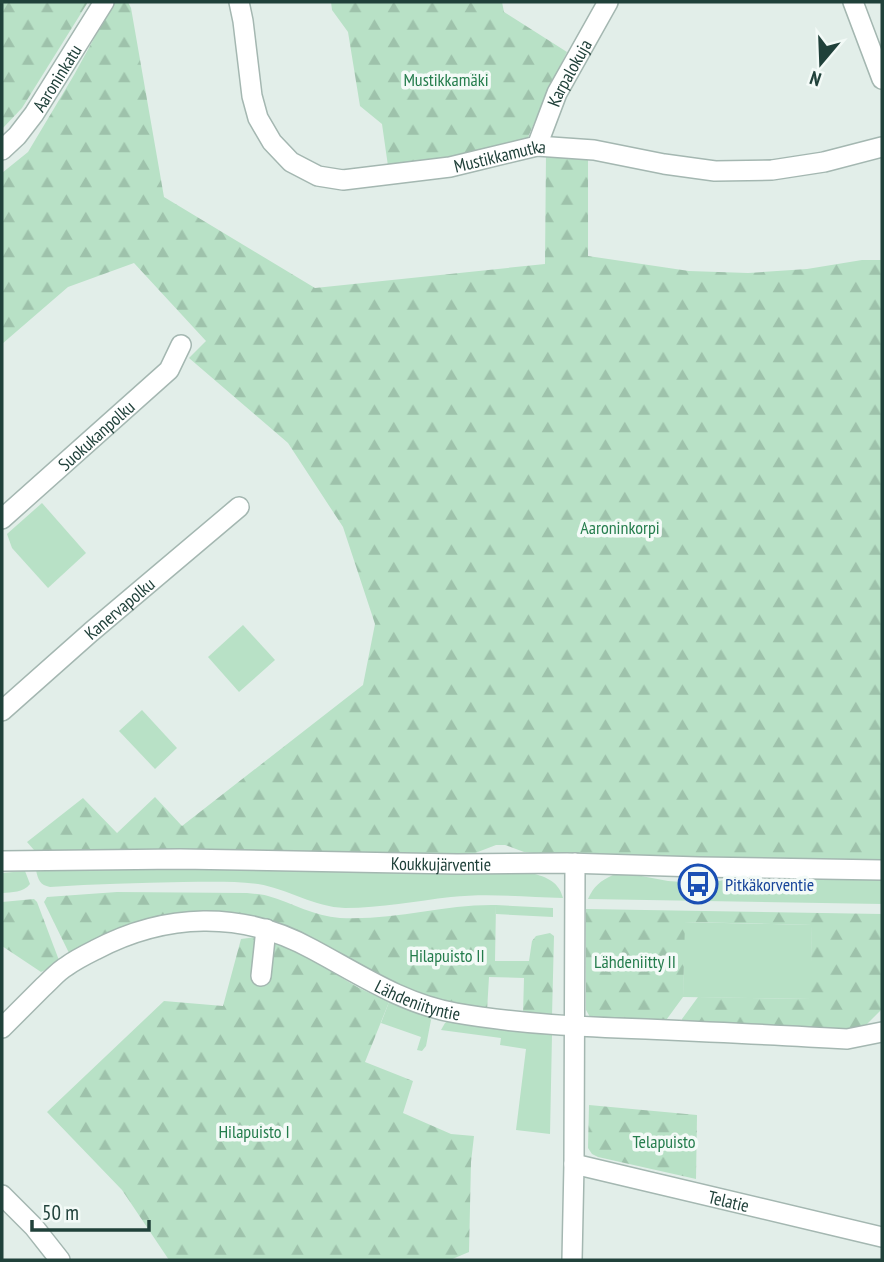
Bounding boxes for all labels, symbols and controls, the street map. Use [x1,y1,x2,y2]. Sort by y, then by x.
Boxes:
north arrow [786,28,856,98]
street label: Karpalokuja [542,35,596,110]
street label: Aaroninkatu [27,40,86,116]
text: N [807,66,824,92]
park label: Mustikkamäki [403,68,489,91]
street label: Mustikkamutka [451,134,547,177]
street label: Suokukanpolku [53,395,139,475]
park label: Aaroninkorpi [580,516,660,539]
street label: Kanervapolku [79,572,159,644]
street label: Koukkujärventie [391,851,491,876]
bus stop icon: Pitkäkorventie [677,863,719,905]
place label: Pitkäkorventie [725,873,814,896]
park label: Hilapuisto II [409,944,485,967]
park label: Lähdeniitty II [594,950,676,973]
street label: Lähdeniityntie [371,974,462,1025]
park label: Hilapuisto I [218,1120,290,1143]
park label: Telapuisto [632,1130,696,1153]
street label: Telatie [706,1185,751,1217]
scale bar [32,1188,149,1232]
text: 50 m [42,1199,79,1226]

